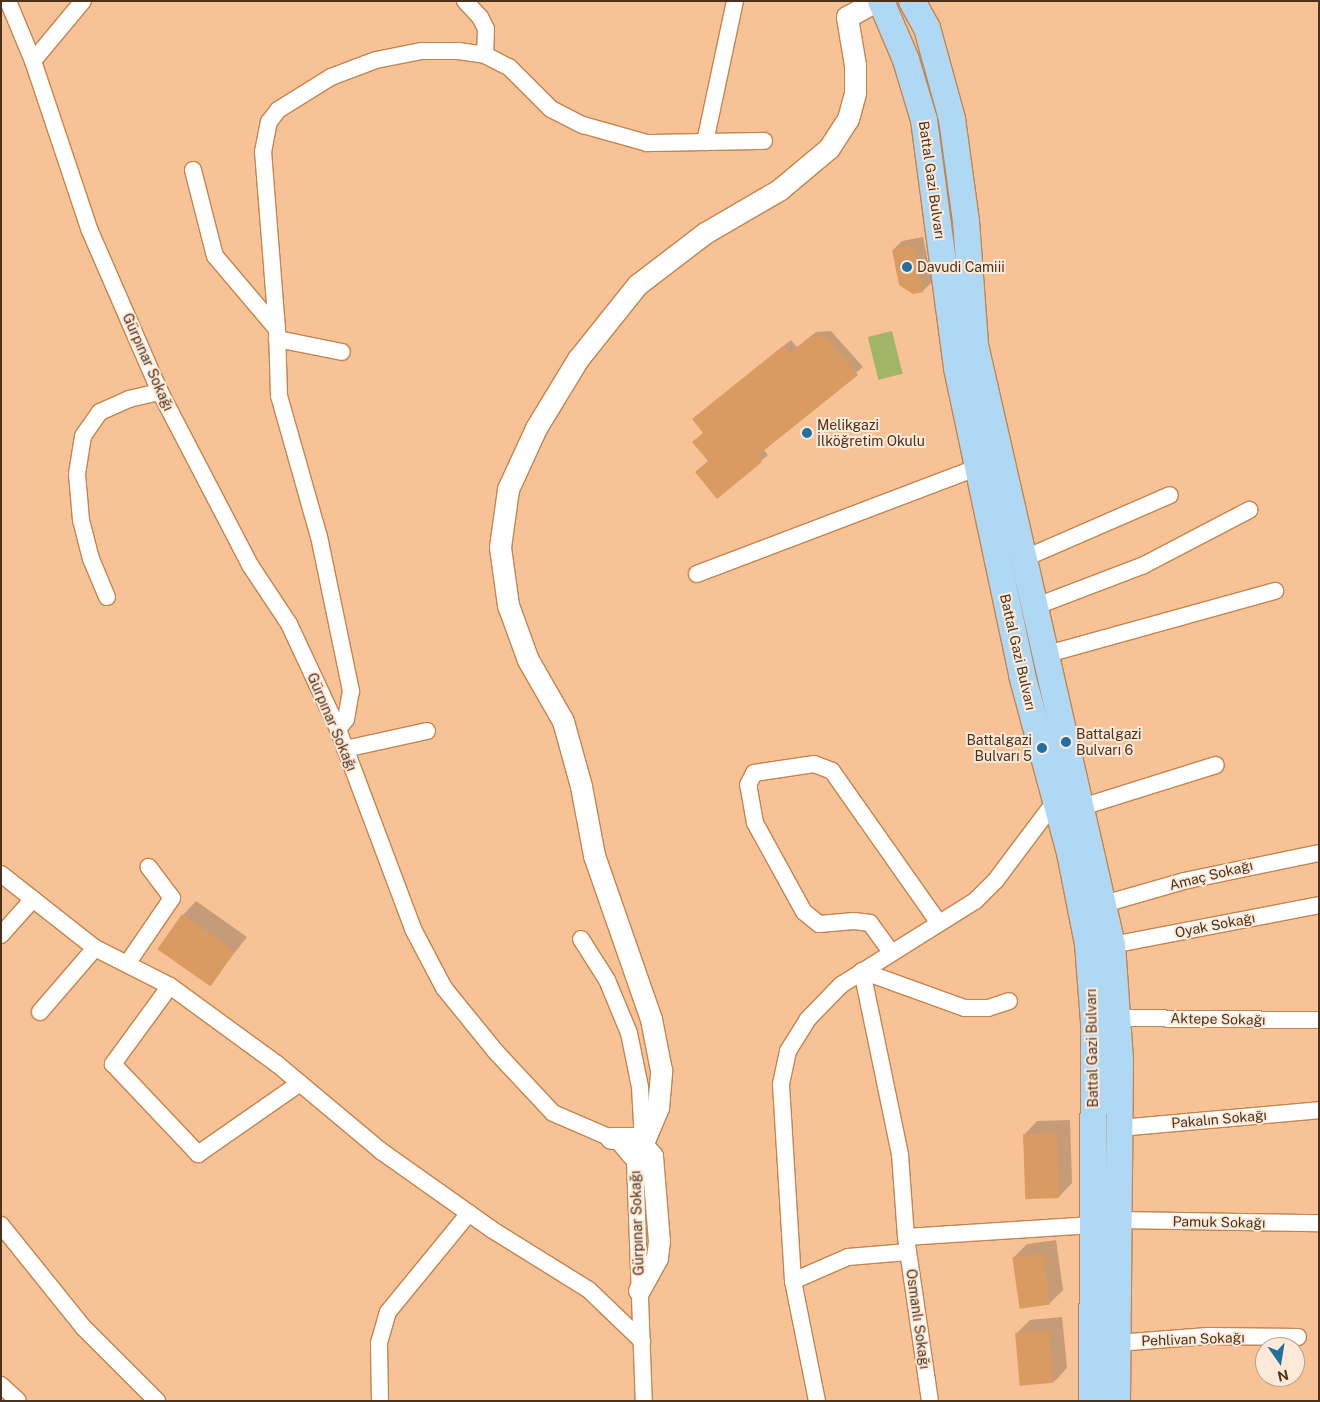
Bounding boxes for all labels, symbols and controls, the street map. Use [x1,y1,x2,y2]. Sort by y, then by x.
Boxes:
street label: Battal Gazi Bulvarı [915,120,949,240]
place label: Davudi Camiii [917,259,1005,275]
marker: Davudi Camiii [901,261,913,273]
street label: Gürpınar Sokağı [119,311,177,413]
place label: Melikgazi İlköğretim Okulu [817,417,925,450]
marker: Melikgazi İlköğretim Okulu [801,427,813,439]
street label: Battal Gazi Bulvarı [996,592,1040,712]
street label: Gürpınar Sokağı [304,670,360,774]
place label: Battalgazi Bulvarı 6 [1076,726,1142,759]
place label: Battalgazi Bulvarı 5 [966,732,1032,764]
marker: Battalgazi Bulvarı 6 [1060,736,1072,748]
marker: Battalgazi Bulvarı 5 [1036,742,1048,754]
street label: Amaç Sokağı [1167,856,1255,894]
street label: Oyak Sokağı [1173,909,1257,941]
street label: Battal Gazi Bulvarı [1083,988,1101,1108]
street label: Aktepe Sokağı [1170,1010,1266,1028]
street label: Pakalın Sokağı [1171,1106,1267,1132]
street label: Gürpınar Sokağı [627,1170,647,1276]
street label: Pamuk Sokağı [1172,1213,1266,1231]
street label: Osmanlı Sokağı [903,1268,933,1370]
street label: Pehlivan Sokağı [1141,1329,1245,1349]
north arrow [1255,1337,1305,1387]
text: N [1276,1367,1290,1385]

